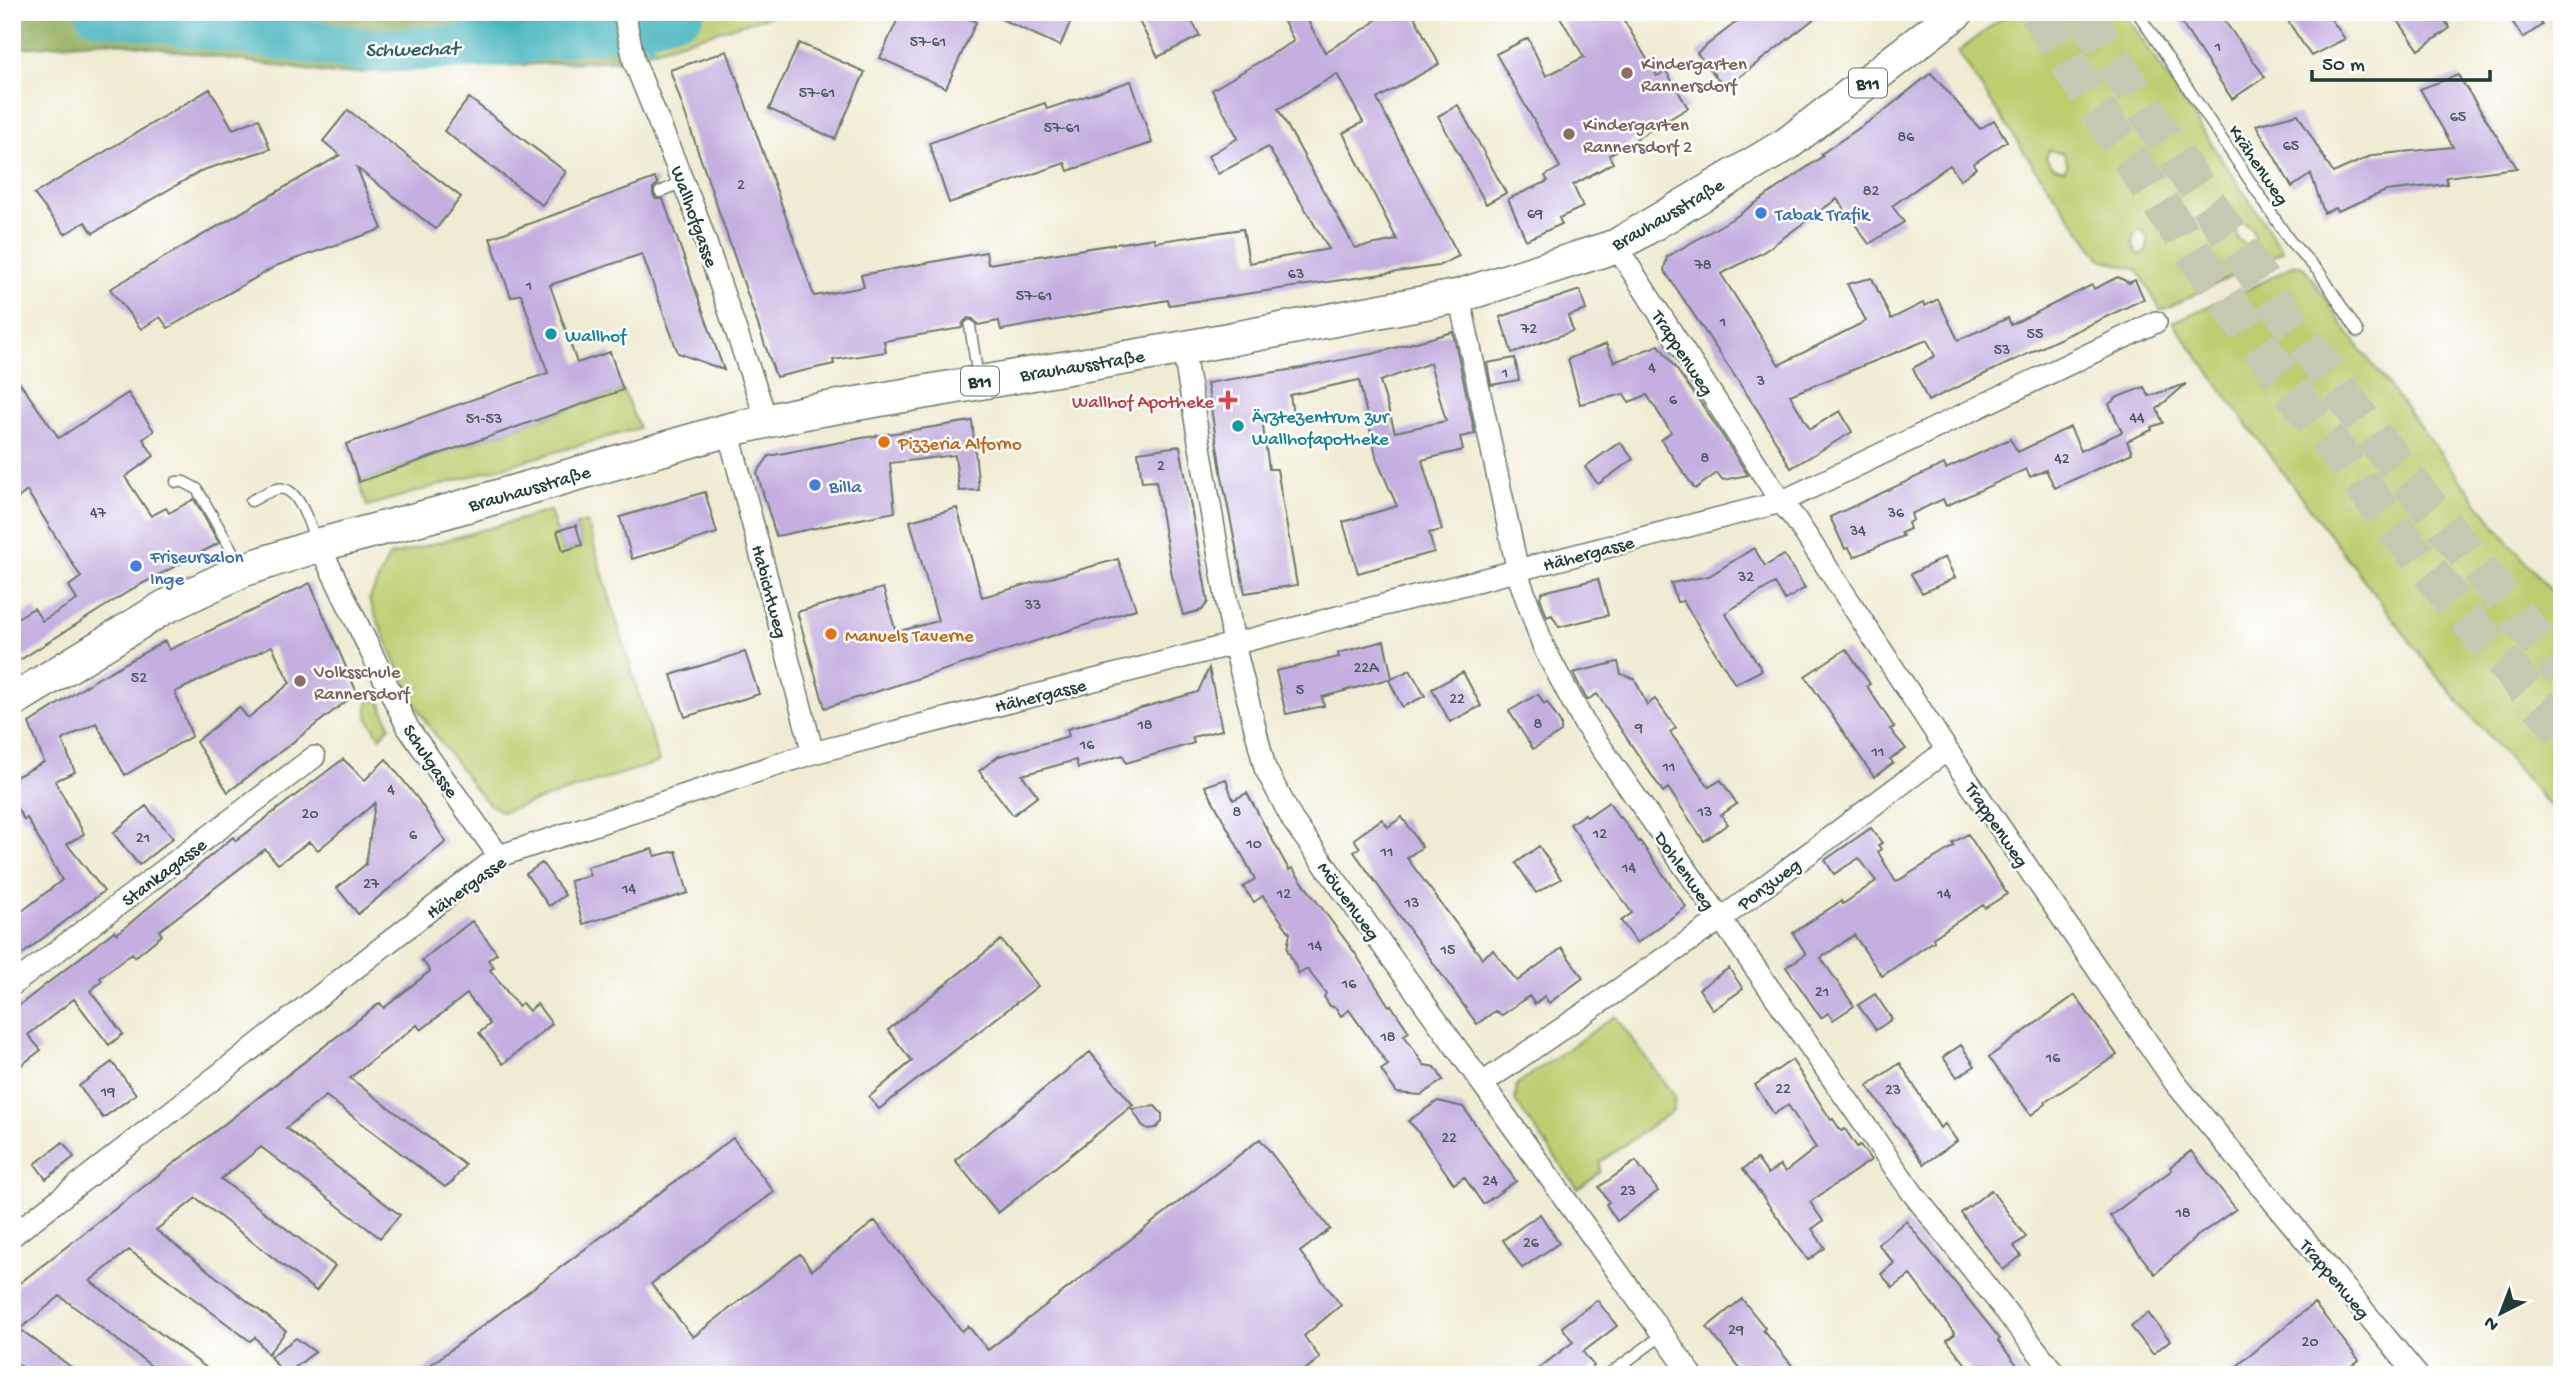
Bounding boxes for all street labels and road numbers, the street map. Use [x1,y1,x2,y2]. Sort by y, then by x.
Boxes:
road number: B11 [1849,68,1887,98]
street label: Krähenweg [2222,121,2292,211]
street label: Wallhofgasse [664,163,722,271]
street label: Brauhausstraße [1608,174,1729,258]
street label: Trappenweg [1644,306,1717,401]
street label: Brauhausstraße [1018,346,1147,389]
road number: B11 [961,366,999,396]
street label: Brauhausstraße [465,462,594,519]
street label: Hähergasse [1541,532,1637,579]
street label: Habichtweg [744,543,791,641]
street label: Hähergasse [993,675,1089,720]
street label: Schulgasse [396,721,462,803]
street label: Trappenweg [1958,778,2032,873]
street label: Dohlenweg [1647,827,1719,916]
street label: Stankagasse [118,834,212,913]
street label: Hähergasse [423,852,512,926]
street label: Ponzweg [1733,855,1806,918]
street label: Möwenweg [1311,858,1384,946]
street label: Trappenweg [2293,1235,2374,1325]

